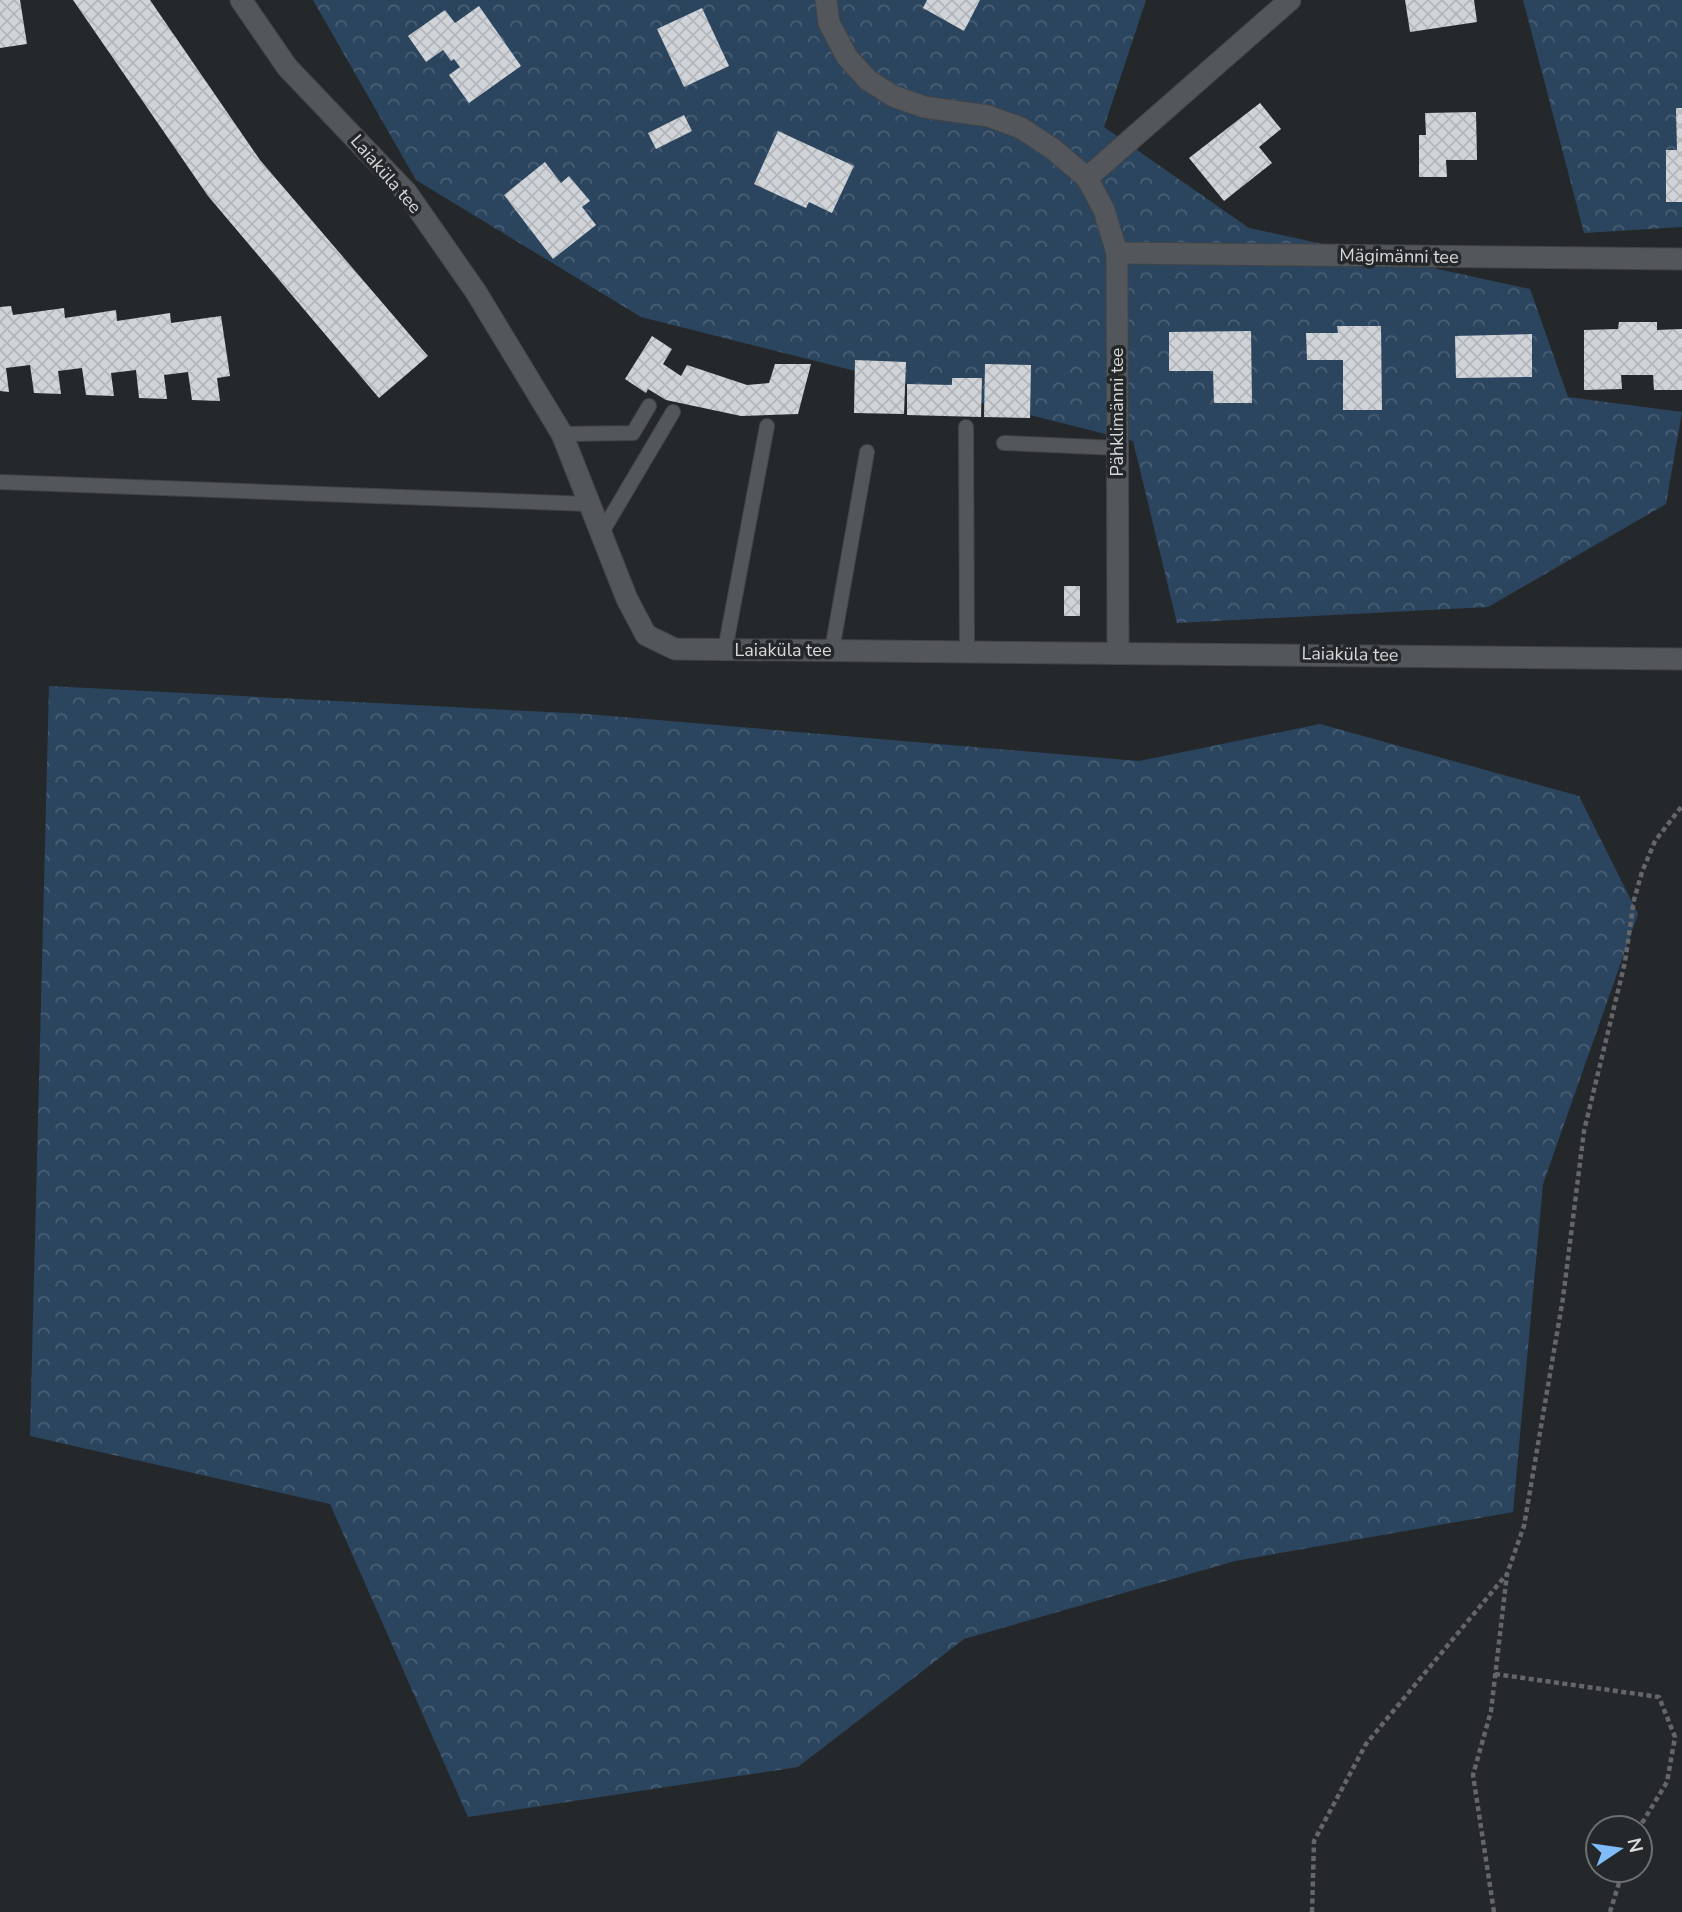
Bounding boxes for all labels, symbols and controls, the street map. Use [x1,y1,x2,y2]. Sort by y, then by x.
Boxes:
street label: Laiaküla tee [345,130,427,218]
street label: Mägimänni tee [1339,243,1459,269]
street label: Pähklimänni tee [1105,348,1129,476]
street label: Laiaküla tee [735,638,831,662]
street label: Laiaküla tee [1301,641,1399,667]
north arrow [1584,1814,1654,1884]
text: N [1620,1836,1649,1855]

